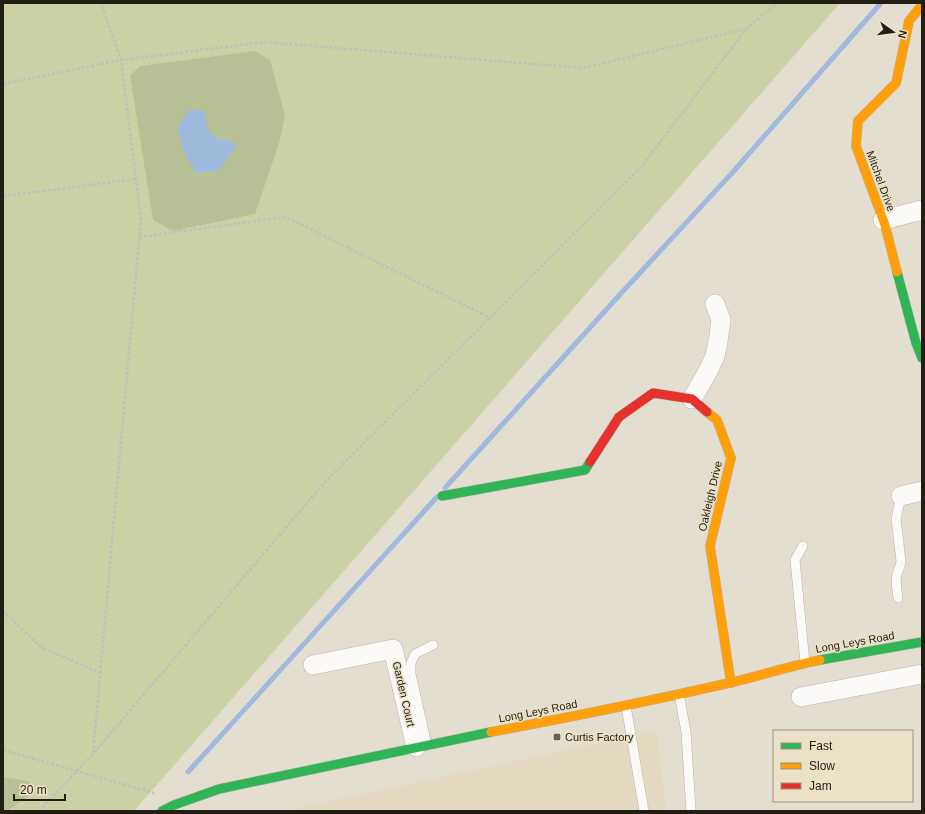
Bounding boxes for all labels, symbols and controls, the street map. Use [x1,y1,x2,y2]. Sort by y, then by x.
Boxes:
north arrow [873,12,913,52]
text: N [896,29,909,40]
street label: Mitchel Drive [864,149,898,213]
street label: Oakleigh Drive [696,460,724,532]
street label: Long Leys Road [815,629,895,655]
street label: Garden Court [391,660,417,728]
street label: Long Leys Road [498,697,578,725]
legend [773,730,913,802]
place label: Curtis Factory [565,731,634,743]
marker: Curtis Factory [552,732,562,742]
text: Fast [809,739,833,753]
text: Slow [809,759,835,773]
scale bar [14,776,65,802]
text: Jam [809,779,832,793]
text: 20 m [20,783,47,797]

